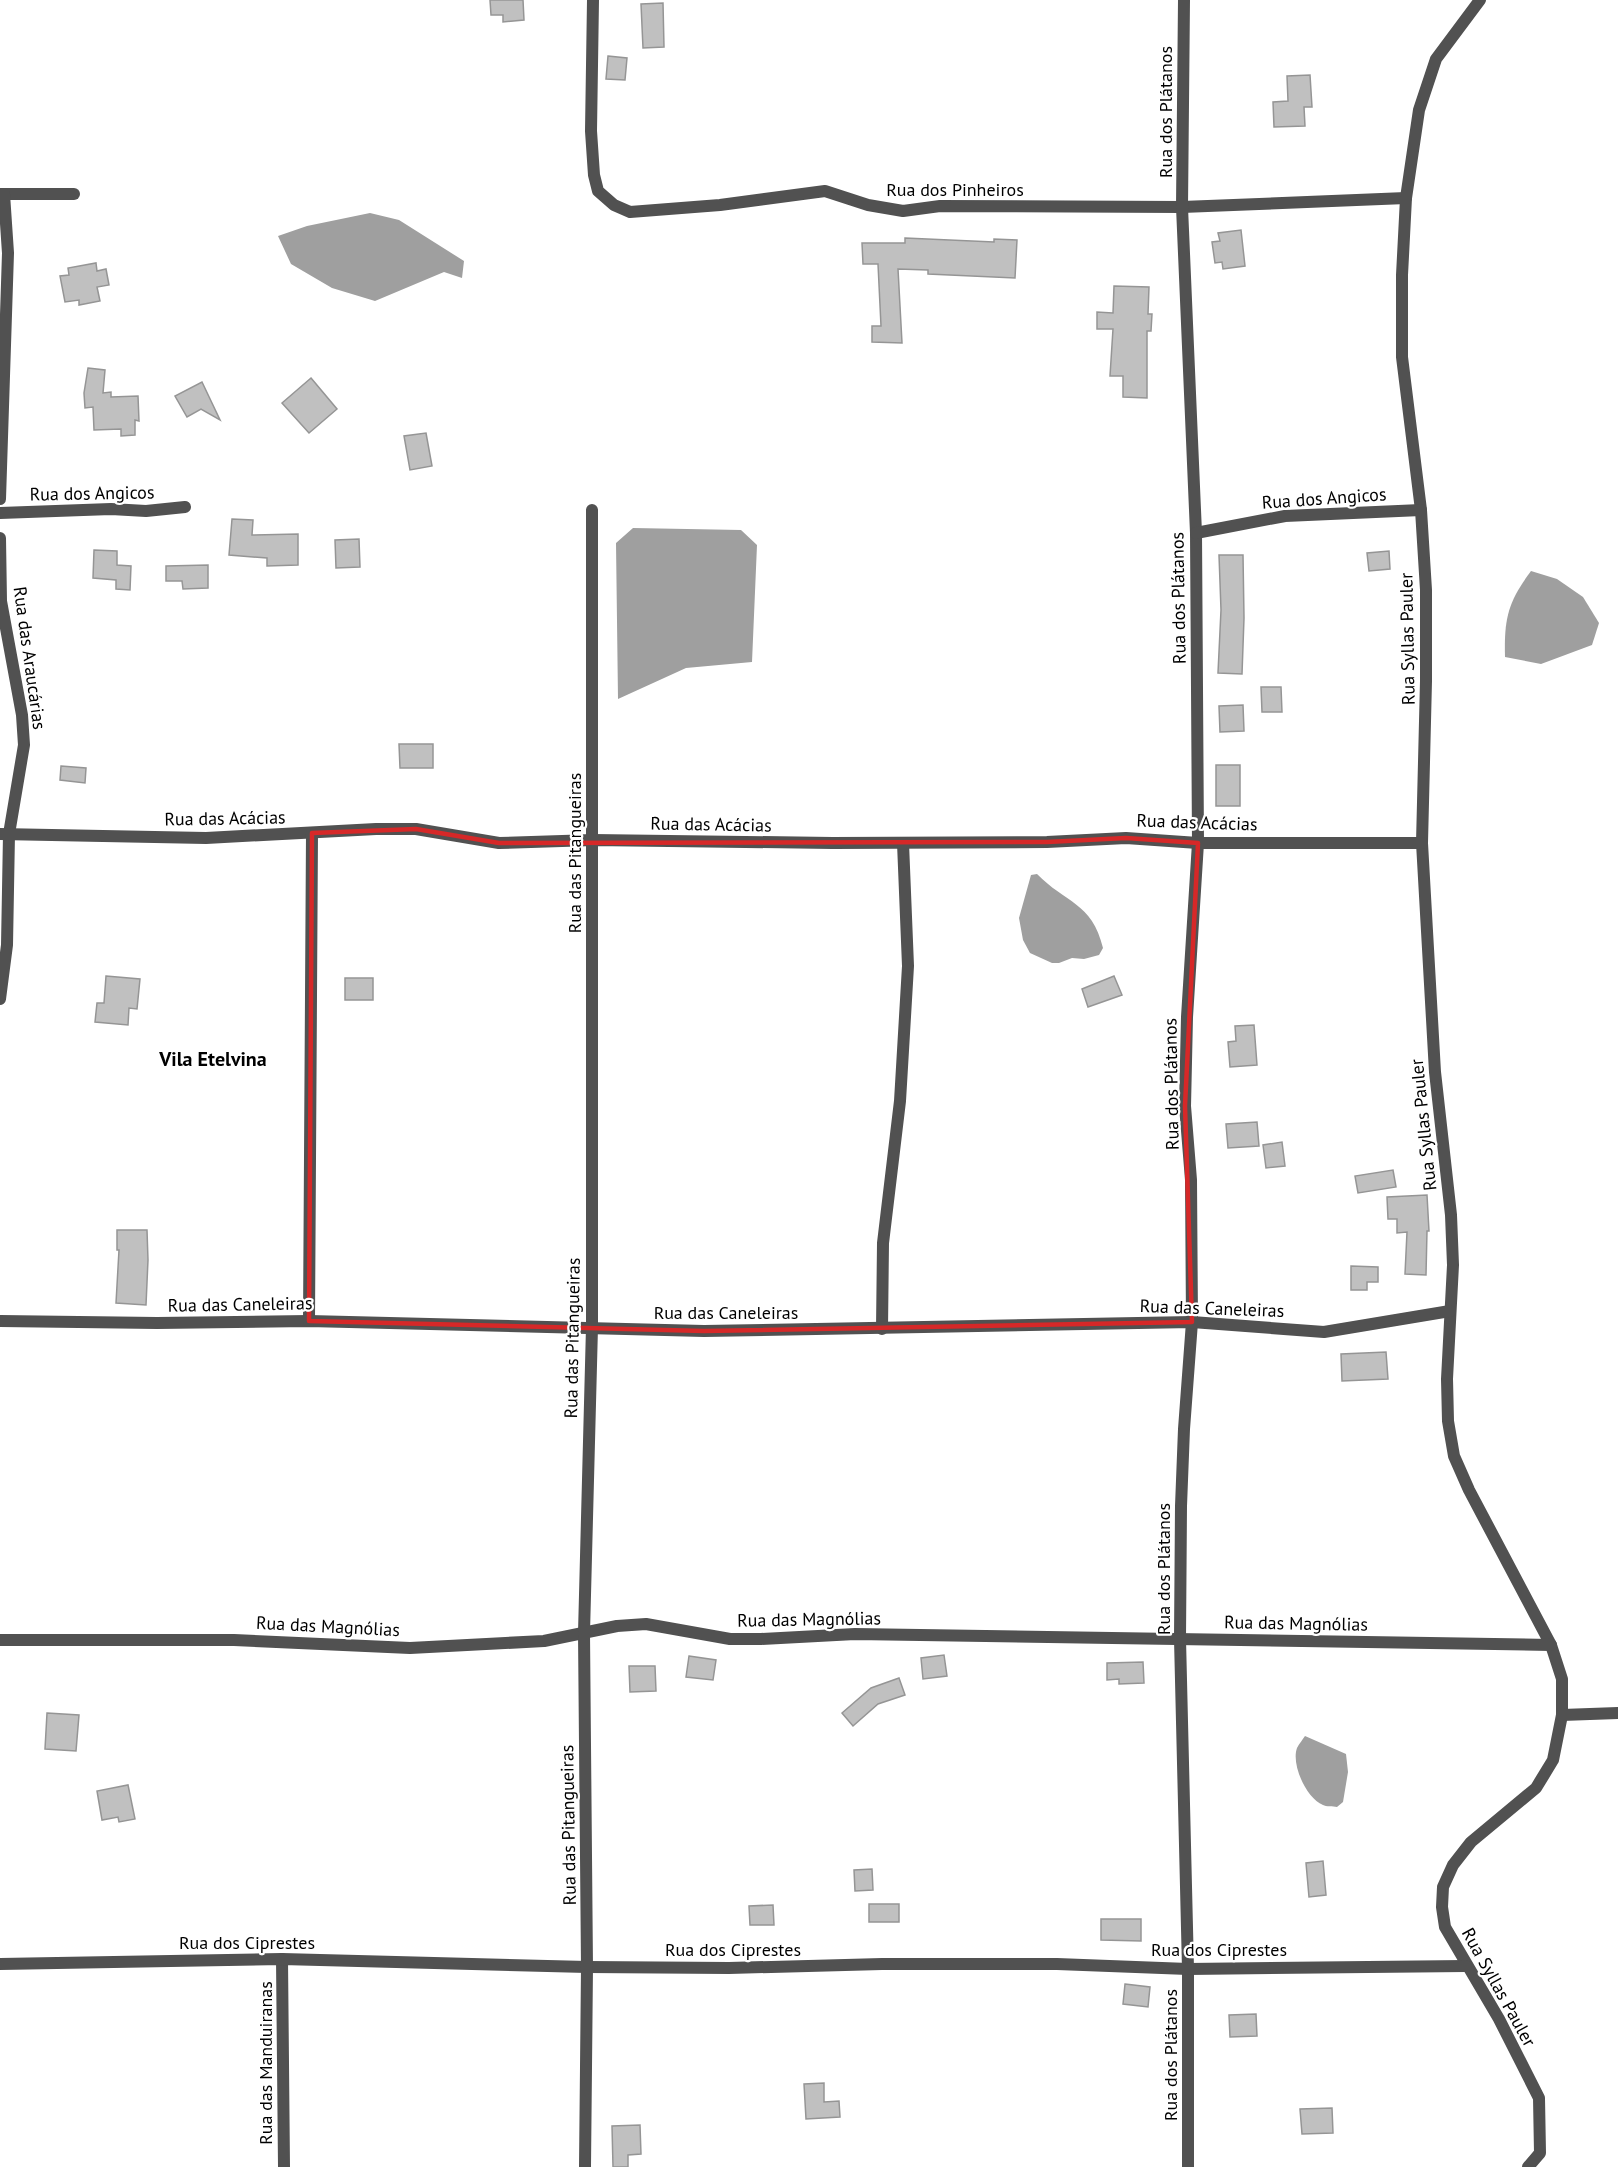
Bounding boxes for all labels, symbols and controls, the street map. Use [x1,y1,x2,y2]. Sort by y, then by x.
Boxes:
street label: Rua dos Plátanos [1154,46,1177,178]
street label: Rua dos Pinheiros [886,178,1024,201]
street label: Rua dos Angicos [29,480,155,506]
street label: Rua dos Angicos [1261,482,1387,514]
street label: Rua dos Plátanos [1165,532,1191,664]
street label: Rua Syllas Pauler [1394,573,1420,705]
street label: Rua das Araucárias [9,585,51,731]
street label: Rua das Pitangueiras [563,773,586,933]
street label: Rua das Acácias [164,805,286,831]
street label: Rua das Acácias [1136,808,1258,836]
street label: Rua das Acácias [650,811,772,837]
street label: Rua dos Plátanos [1158,1018,1184,1150]
district label: Vila Etelvina [158,1046,267,1072]
street label: Rua Syllas Pauler [1405,1058,1441,1192]
street label: Rua das Pitangueiras [559,1257,585,1419]
street label: Rua das Caneleiras [167,1291,313,1317]
street label: Rua das Caneleiras [1139,1294,1285,1322]
street label: Rua das Caneleiras [654,1301,798,1324]
street label: Rua dos Plátanos [1152,1503,1175,1635]
street label: Rua das Magnólias [737,1606,881,1632]
street label: Rua das Magnólias [1224,1610,1368,1636]
street label: Rua das Magnólias [256,1611,400,1641]
street label: Rua das Pitangueiras [555,1744,581,1906]
street label: Rua Syllas Pauler [1457,1924,1541,2050]
street label: Rua dos Ciprestes [179,1931,315,1954]
street label: Rua dos Ciprestes [665,1938,801,1961]
street label: Rua dos Ciprestes [1151,1938,1287,1961]
street label: Rua das Manduiranas [254,1981,277,2145]
street label: Rua dos Plátanos [1159,1989,1182,2121]

